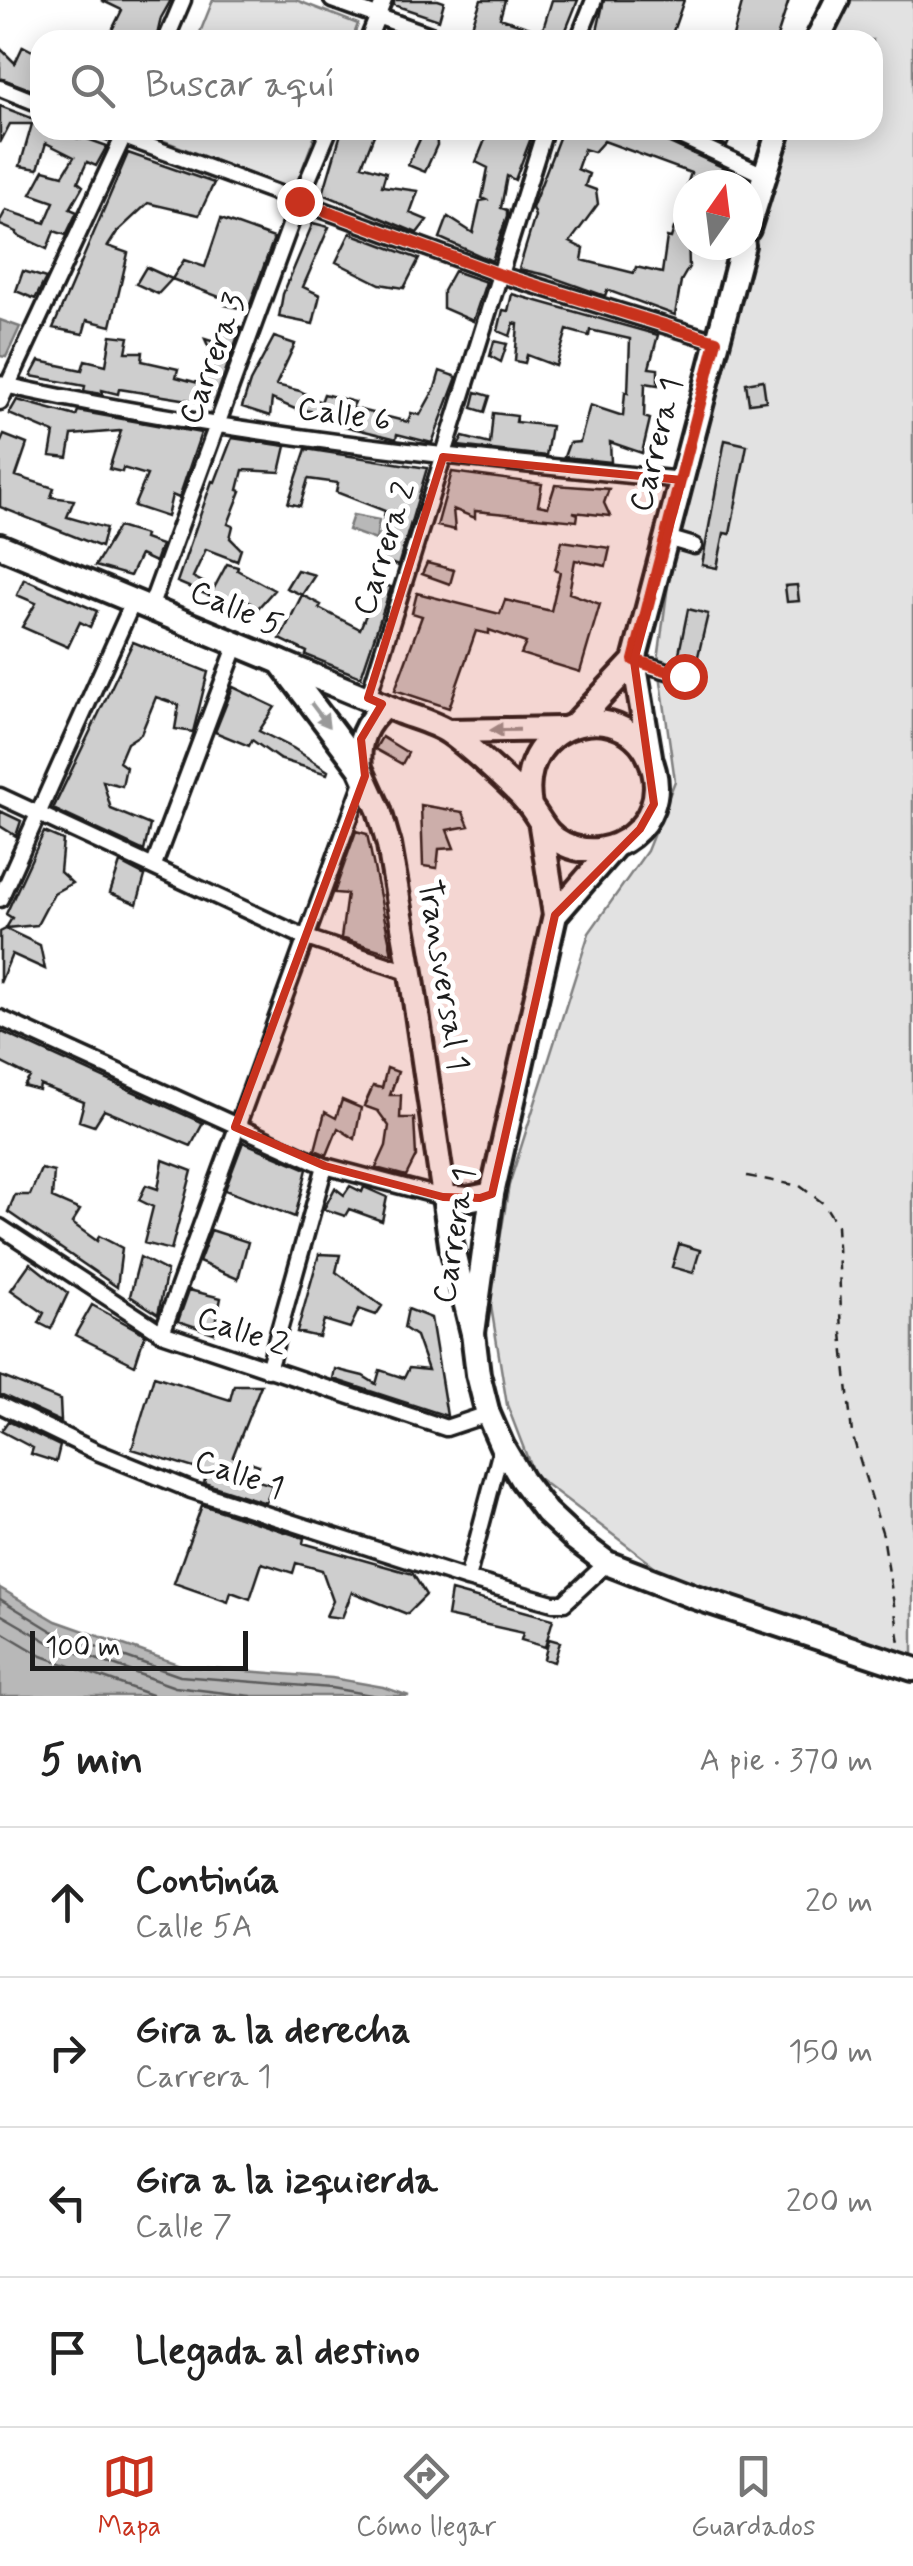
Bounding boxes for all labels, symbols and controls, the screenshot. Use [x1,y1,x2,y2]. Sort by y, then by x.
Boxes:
search box [30,30,883,140]
icon: search [65,58,120,113]
text: Buscar aquí [145,61,336,110]
north arrow [673,170,763,260]
route end [277,179,323,225]
street label: Carrera 3 [170,288,256,430]
street label: Carrera 1 [620,374,694,516]
street label: Calle 6 [295,388,393,442]
street label: Carrera 2 [344,477,426,621]
street label: Calle 5 [183,571,289,647]
route start [662,654,708,700]
one-way arrow [310,702,330,728]
one-way arrow [488,723,520,739]
street label: Transversal 1 [407,877,479,1073]
street label: Carrera 1 [424,1165,486,1307]
street label: Calle 2 [191,1297,293,1367]
street label: Calle 1 [189,1440,289,1510]
scale bar [30,1626,248,1671]
text: 100 m [45,1630,120,1667]
text: 5 min [40,1734,143,1789]
text: A pie · 370 m [699,1740,873,1782]
text: Continúa [135,1857,280,1906]
icon: ahead [40,1875,95,1930]
text: 20 m [805,1881,873,1923]
text: Calle 5A [135,1906,253,1948]
text: Gira a la derecha [135,2007,411,2056]
icon: right [40,2025,95,2080]
text: 150 m [788,2031,873,2073]
text: Carrera 1 [135,2056,272,2098]
text: Gira a la izquierda [135,2157,438,2206]
icon: left [40,2175,95,2230]
text: 200 m [786,2181,873,2223]
text: Calle 7 [135,2206,232,2248]
icon: arrive [40,2325,95,2380]
text: Llegada al destino [135,2328,420,2377]
tab: Mapa [97,2449,161,2546]
tab: Cómo llegar [356,2449,496,2546]
tab: Guardados [691,2449,816,2546]

